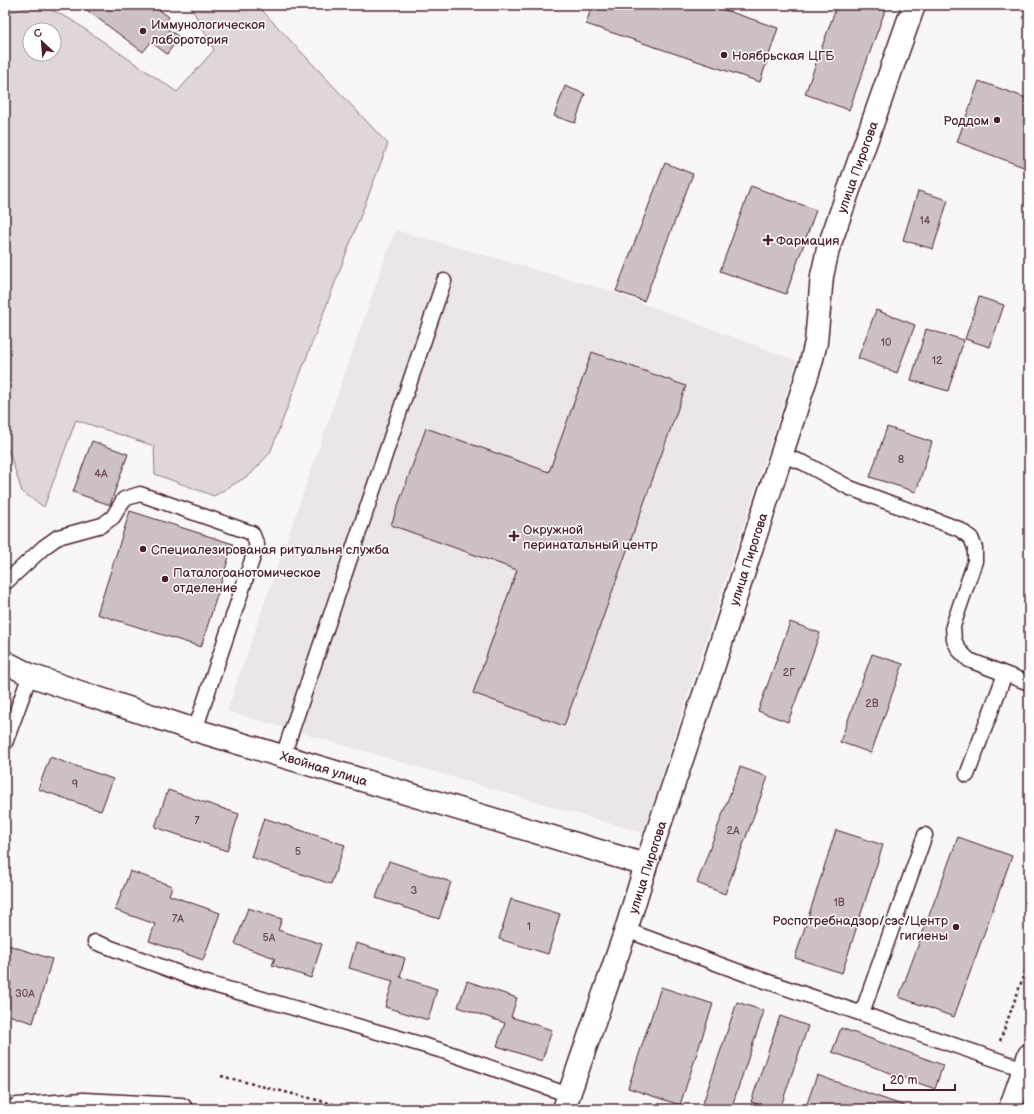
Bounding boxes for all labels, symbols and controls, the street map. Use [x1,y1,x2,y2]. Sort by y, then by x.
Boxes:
place label: Иммунологическоя лаборотория [151,17,265,48]
north arrow [22,22,62,62]
text: С [32,26,44,41]
marker: Иммунологическоя лаборотория [138,26,148,36]
place label: Ноябрьская ЦГБ [732,48,834,64]
marker: Ноябрьская ЦГБ [719,50,729,60]
place label: Роддом [943,113,989,129]
marker: Роддом [992,115,1002,125]
street label: улица Пирогова [834,119,882,215]
house number: 14 [920,214,931,227]
place label: Фармация [776,233,839,249]
marker: Фармация [763,235,773,245]
house number: 10 [881,336,892,349]
house number: 12 [932,354,943,367]
house number: 8 [898,453,904,466]
house number: 4А [94,467,108,480]
street label: улица Пирогова [726,511,772,608]
place label: Окружной перинатальный центр [523,522,659,553]
marker: Окружной перинатальный центр [508,530,520,542]
place label: Специалезированая ритуальня служба [151,542,390,558]
marker: Специалезированая ритуальня служба [138,544,148,554]
place label: Паталогоанотомическое отделение [173,565,321,596]
marker: Паталогоанотомическое отделение [160,574,170,584]
house number: 2Г [783,666,795,679]
house number: 2В [865,697,879,710]
street label: Хвойная улица [278,748,370,790]
house number: 9 [72,778,78,791]
house number: 7 [194,814,200,827]
street label: улица Пирогова [625,819,671,916]
house number: 2А [726,824,740,837]
house number: 5 [295,845,301,858]
house number: 3 [411,884,418,897]
house number: 1В [833,896,845,909]
house number: 7А [172,912,184,925]
place label: Роспотребнадзор/сэс/Центр гигиены [772,913,949,944]
house number: 1 [527,920,531,933]
marker: Роспотребнадзор/сэс/Центр гигиены [951,922,961,932]
house number: 5А [263,931,276,944]
house number: 30А [15,987,35,1000]
scale bar [884,1066,955,1092]
text: 20 m [890,1073,917,1088]

